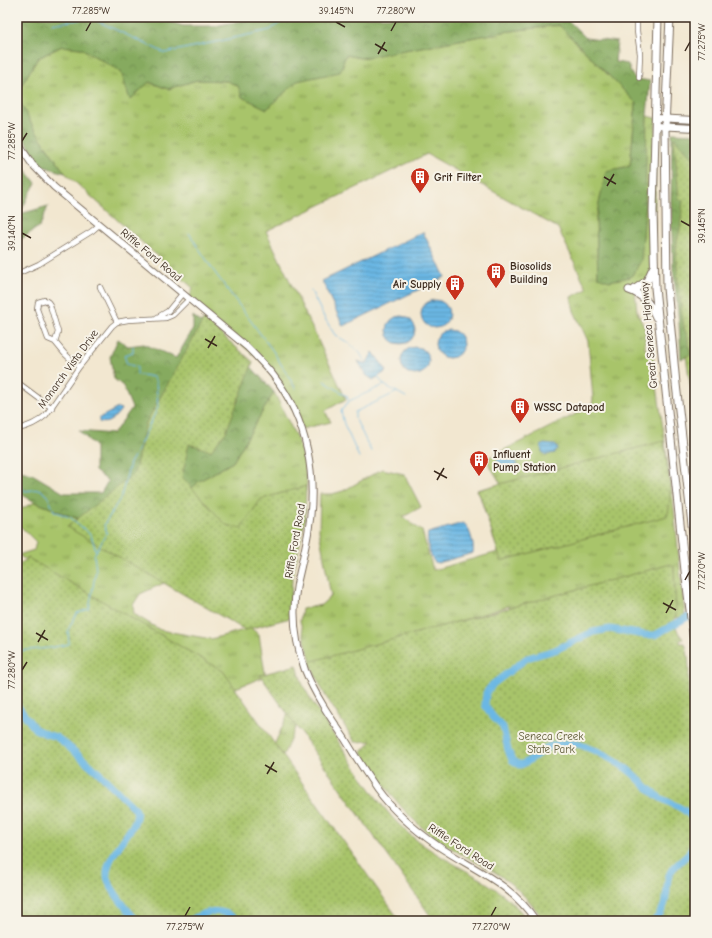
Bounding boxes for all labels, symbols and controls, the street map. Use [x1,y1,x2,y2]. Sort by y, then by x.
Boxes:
text: 77.285°W [72,5,110,17]
text: 39.145°N [318,5,354,17]
text: 77.280°W [377,5,416,17]
text: 77.275°W [696,23,708,61]
text: 77.285°W [6,122,18,160]
building icon: Grit Filter [409,166,431,194]
place label: Grit Filter [434,171,482,184]
text: 39.145°N [696,208,708,244]
text: 39.140°N [6,215,18,251]
street label: Riffle Ford Road [118,226,184,284]
place label: Biosolids Building [510,260,551,286]
building icon: Biosolids Building [485,261,507,289]
building icon: Air Supply [444,273,466,301]
place label: Air Supply [393,278,441,291]
street label: Great Seneca Highway [638,281,660,389]
street label: Monarch Vista Drive [35,327,101,411]
building icon: WSSC Datapod [509,396,531,424]
place label: WSSC Datapod [534,401,605,414]
place label: Influent Pump Station [493,448,556,474]
building icon: Influent Pump Station [468,449,490,477]
street label: Riffle Ford Road [282,502,308,579]
text: 77.270°W [696,552,708,590]
text: 77.280°W [6,650,18,689]
park label: Seneca Creek State Park [518,730,584,756]
street label: Riffle Ford Road [426,821,496,873]
text: 77.275°W [166,921,204,933]
text: 77.270°W [472,921,510,933]

